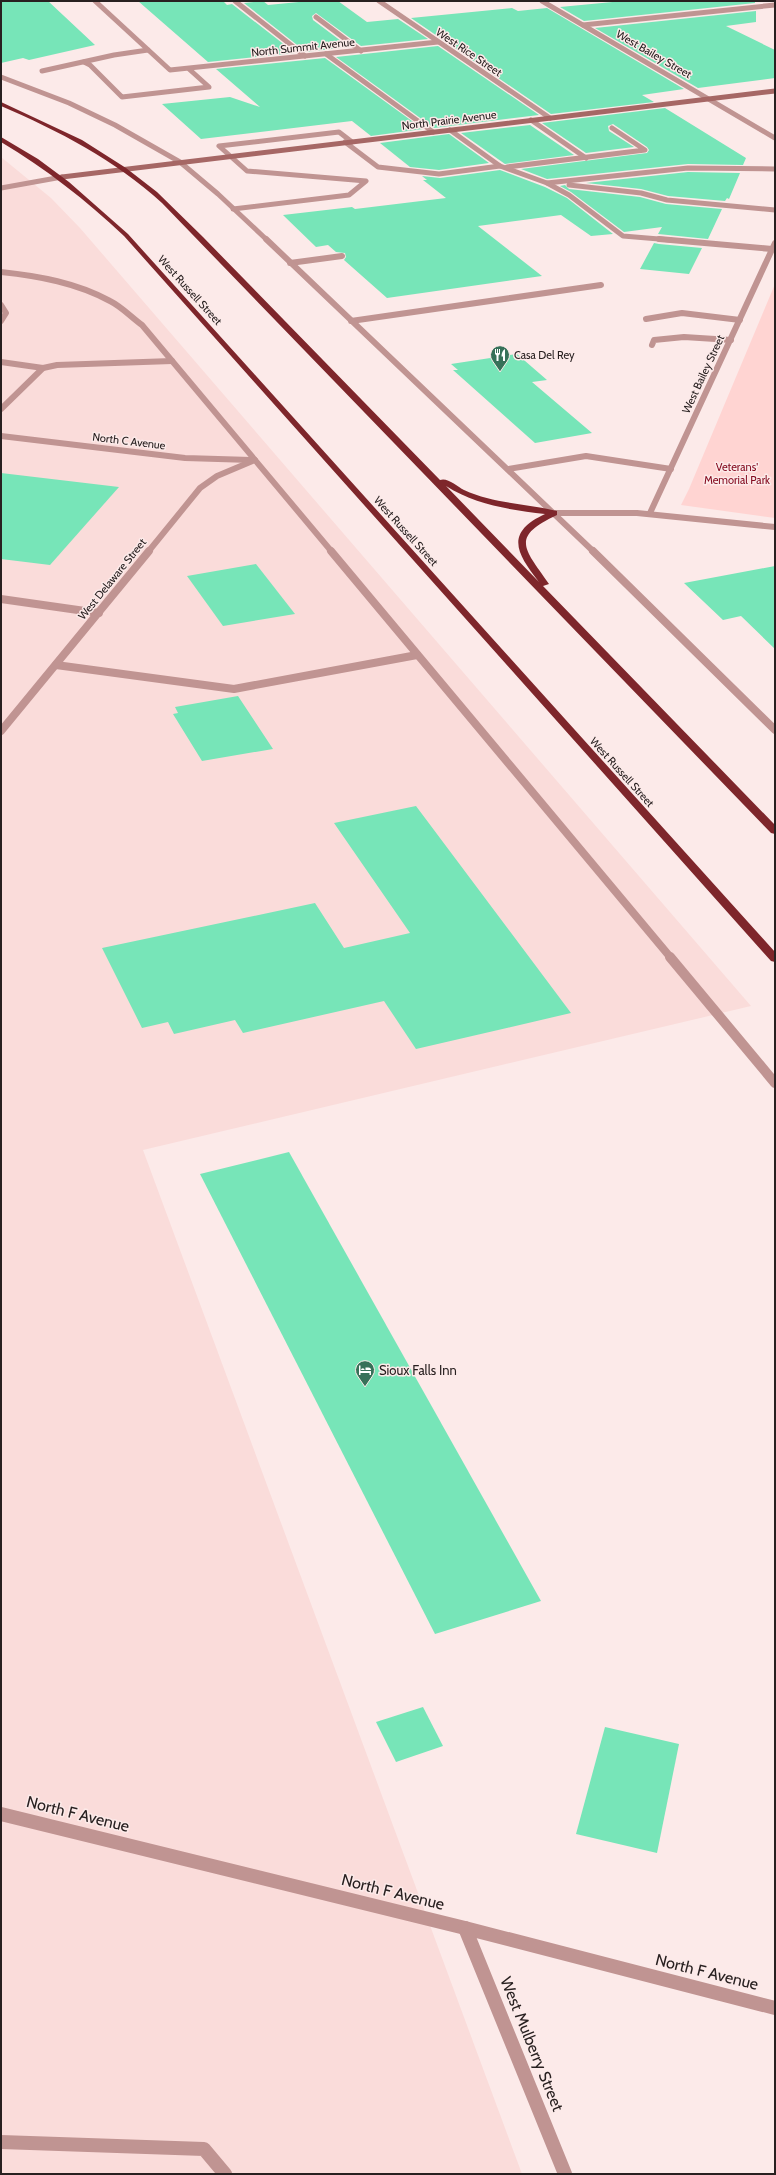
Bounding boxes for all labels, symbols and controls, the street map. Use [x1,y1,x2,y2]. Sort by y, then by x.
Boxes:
street label: West Rice Street [433,25,505,79]
street label: West Bailey Street [614,27,695,81]
street label: North Summit Avenue [251,35,356,59]
street label: North Prairie Avenue [401,107,497,133]
street label: West Russell Street [155,252,225,328]
street label: West Bailey Street [679,332,727,415]
restaurant icon: Casa Del Rey [489,344,511,372]
place label: Casa Del Rey [514,348,575,362]
street label: North C Avenue [92,430,167,452]
park label: Veterans' Memorial Park [704,460,770,487]
street label: West Russell Street [371,493,441,569]
street label: West Delaware Street [75,535,149,622]
street label: West Russell Street [587,734,657,810]
hotel icon: Sioux Falls Inn [354,1359,376,1387]
place label: Sioux Falls Inn [379,1362,457,1378]
street label: North F Avenue [25,1792,131,1836]
street label: North F Avenue [340,1870,446,1914]
street label: North F Avenue [654,1950,760,1994]
street label: West Mulberry Street [496,1974,568,2115]

